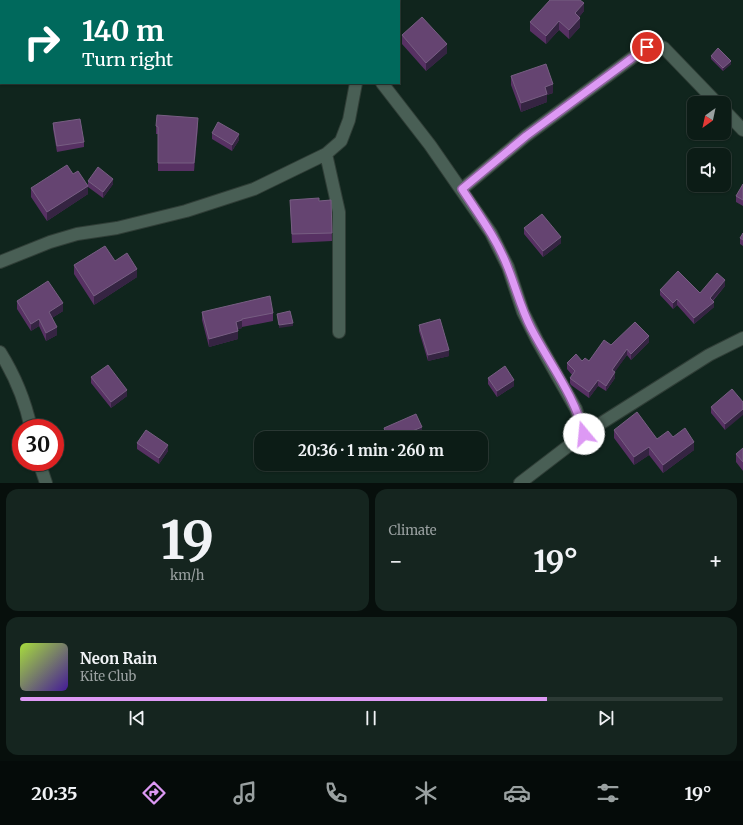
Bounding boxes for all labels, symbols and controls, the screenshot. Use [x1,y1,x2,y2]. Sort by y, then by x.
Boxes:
text: 140 m [82,13,164,49]
icon: right [16,16,68,68]
pin [630,30,664,64]
icon: arrive [636,36,658,58]
text: Turn right [82,48,173,71]
north arrow [687,96,731,140]
map controls [687,96,731,192]
button: sound [687,148,731,192]
position arrow [563,413,605,455]
speed limit sign: 30 [12,419,64,471]
text: 20:36 · 1 min · 260 m [298,441,444,460]
text: 19 [160,508,214,573]
text: Climate [389,522,437,539]
text: 19° [533,542,578,580]
text: − [389,547,403,575]
text: + [708,547,723,575]
text: km/h [170,567,204,584]
text: Neon Rain [80,649,157,668]
text: Kite Club [80,668,136,685]
icon: previous [126,707,148,729]
icon: pause [360,707,382,729]
icon: next [595,707,617,729]
icon: directions [140,779,168,807]
icon: music [231,779,259,807]
icon: phone [322,779,350,807]
icon: climate [412,779,440,807]
icon: car [503,779,531,807]
icon: filters [594,779,622,807]
text: 20:35 [31,782,78,805]
text: 19° [685,782,712,805]

